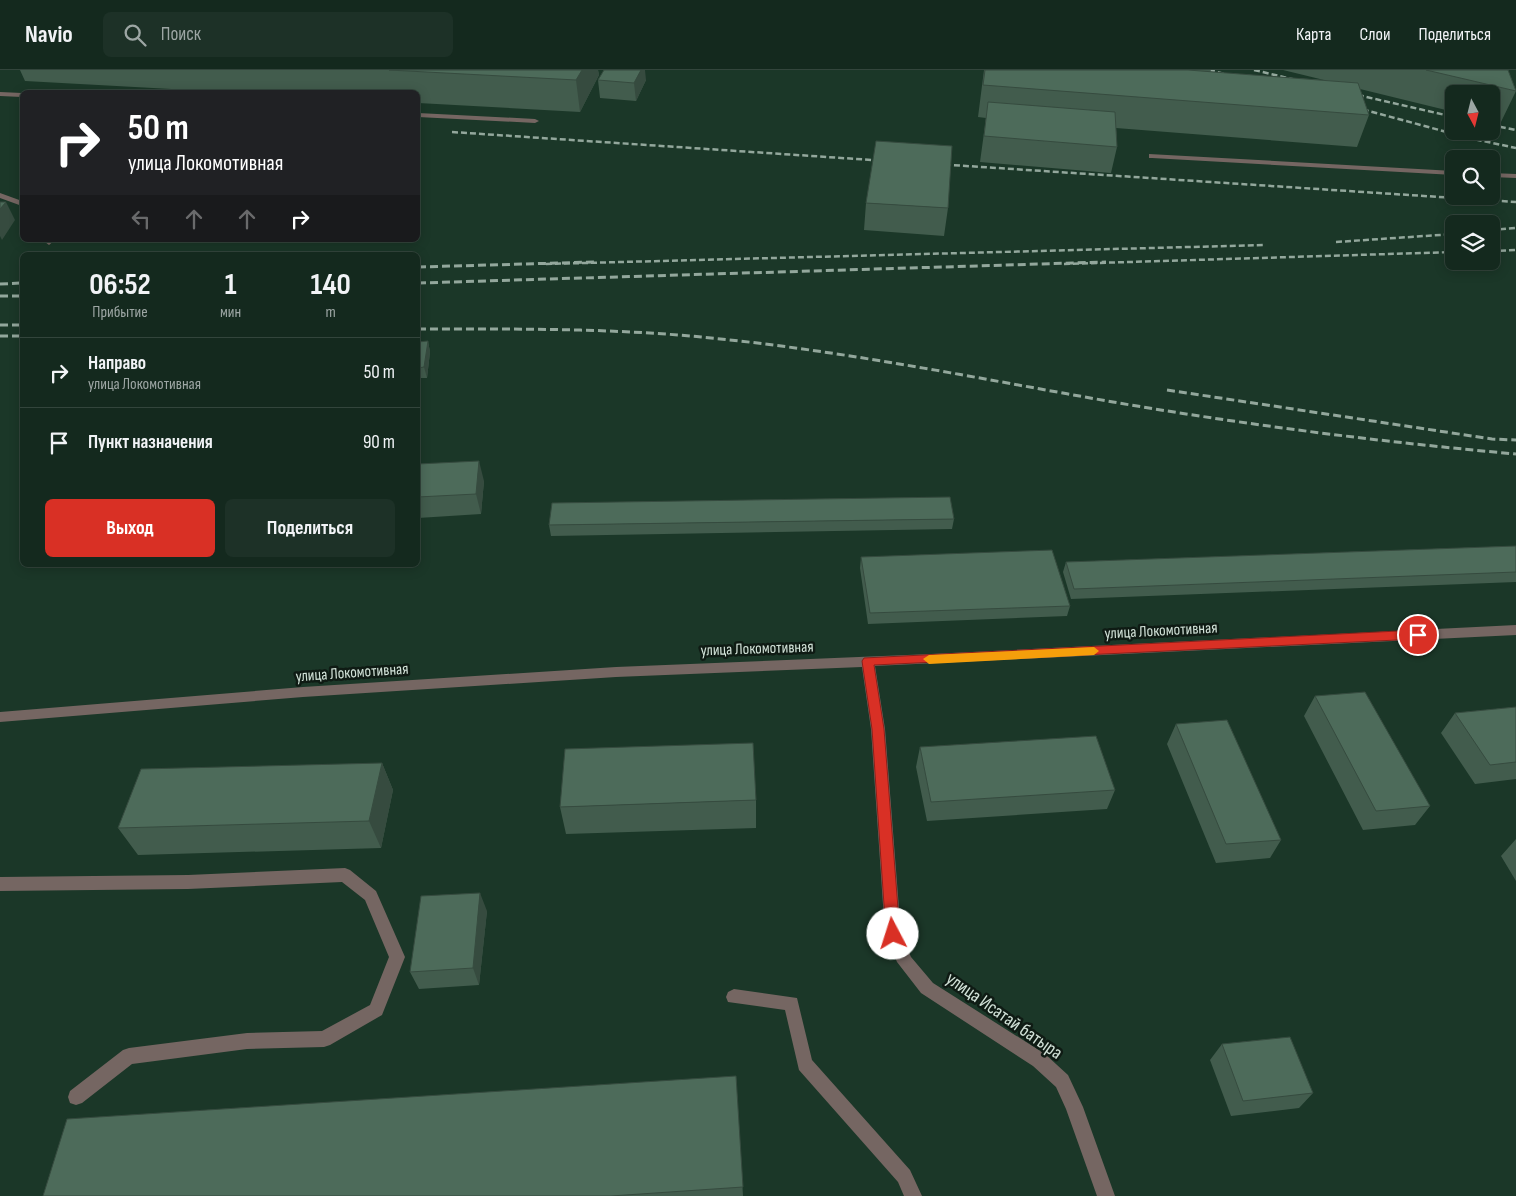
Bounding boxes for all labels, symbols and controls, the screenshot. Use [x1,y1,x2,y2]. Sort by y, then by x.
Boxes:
search box [103,12,453,57]
text: Navio [25,20,73,49]
icon: search [121,21,149,49]
text: Поиск [161,23,201,46]
text: Карта [1296,24,1332,45]
text: Слои [1360,24,1391,45]
text: Поделиться [1419,24,1491,45]
north arrow [1445,85,1500,140]
map controls [1445,85,1500,270]
text: 50 m [128,107,189,150]
icon: right [45,110,110,175]
text: улица Локомотивная [128,150,283,177]
button: search [1445,150,1500,205]
icon: left [127,205,155,233]
icon: ahead [180,205,208,233]
icon: ahead [233,205,261,233]
icon: right [286,205,314,233]
button: layers [1445,215,1500,270]
text: 06:52 [89,267,151,303]
text: 1 [225,267,236,303]
text: 140 [310,267,351,303]
text: Прибытие [92,303,148,322]
text: мин [220,303,241,322]
text: m [325,303,336,322]
text: Направо [88,352,146,375]
icon: right [45,359,73,387]
text: 50 m [364,361,395,384]
text: улица Локомотивная [88,375,201,394]
icon: arrive [45,429,73,457]
text: Пункт назначения [88,431,213,454]
text: 90 m [363,431,395,454]
button: Выход [45,499,215,557]
button: Поделиться [225,499,395,557]
pin [1397,614,1439,656]
street label: улица Локомотивная [1104,619,1218,643]
icon: arrive [1404,621,1432,649]
street label: улица Локомотивная [700,638,814,660]
street label: улица Локомотивная [295,660,409,686]
position arrow [866,907,918,959]
street label: улица Исатай батыра [941,967,1067,1065]

